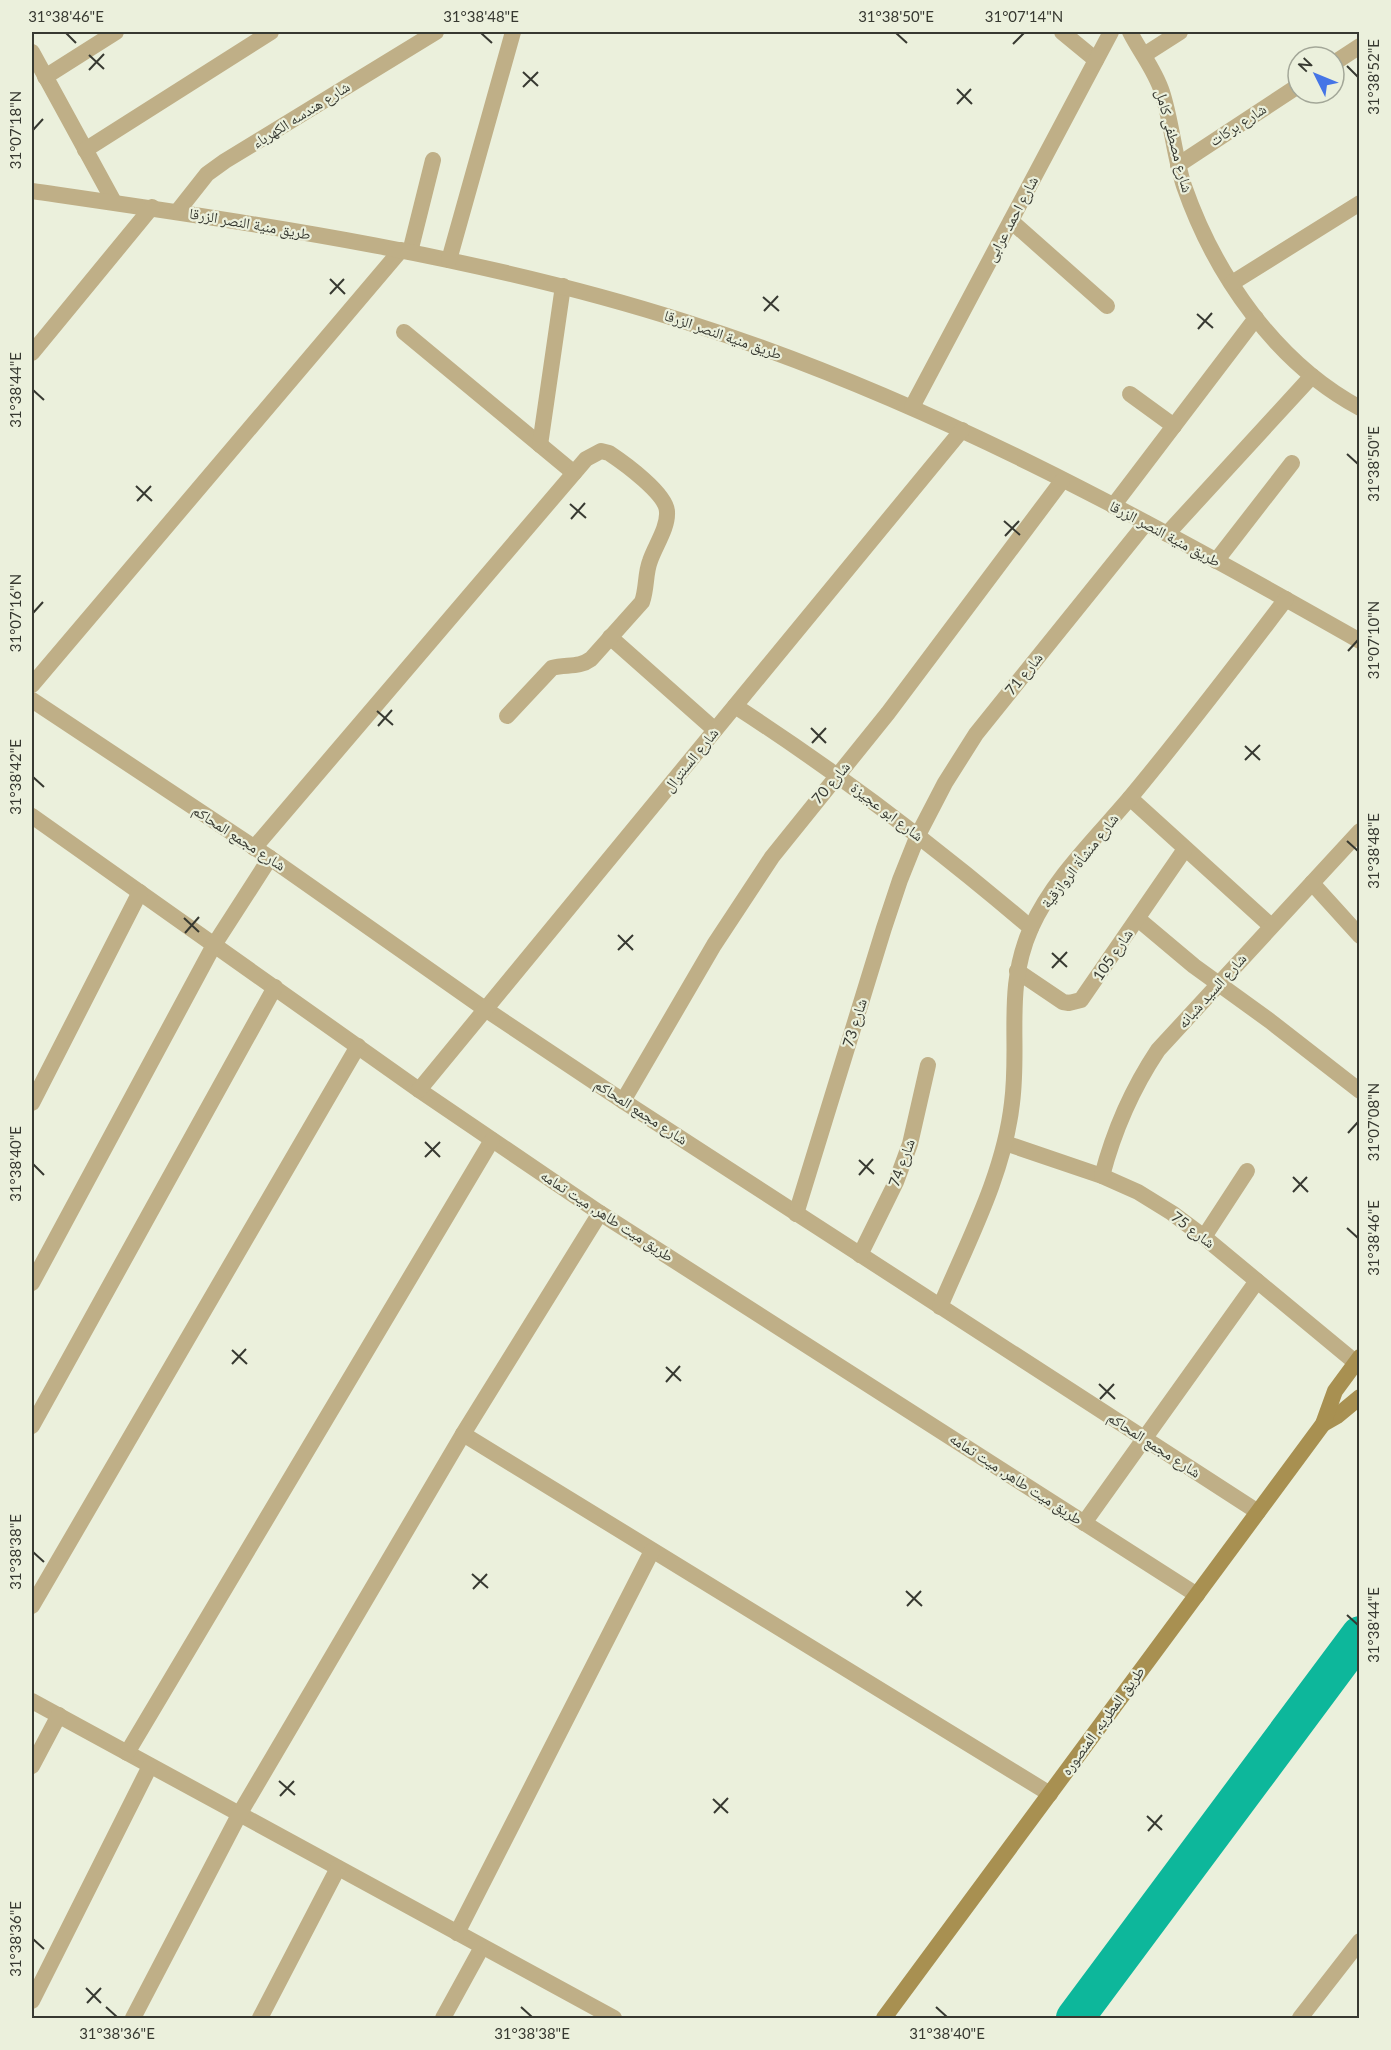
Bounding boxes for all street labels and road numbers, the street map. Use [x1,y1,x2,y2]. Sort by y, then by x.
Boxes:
street label: شارع هندسه الكهرباء [248,77,354,153]
street label: شارع مصطفى كامل [1151,87,1197,195]
street label: شارع بركات [1206,99,1270,151]
street label: شارع احمد عرابى [981,173,1043,265]
street label: طريق منية النصر الزرقا [188,203,313,245]
street label: طريق منية النصر الزرقا [661,305,785,365]
street label: طريق منية النصر الزرقا [1106,496,1224,572]
street label: شارع 71 [1001,648,1048,700]
street label: شارع السنترال [659,724,723,796]
street label: شارع 70 [807,757,855,808]
street label: شارع ابو عجيزة [847,778,927,846]
street label: شارع مجمع المحاكم [189,800,290,876]
street label: شارع منشأة الروازقية [1037,809,1123,912]
street label: شارع 105 [1088,925,1138,985]
street label: شارع السيد شبانه [1173,949,1251,1033]
street label: شارع 73 [838,996,872,1050]
street label: شارع مجمع المحاكم [591,1074,692,1150]
street label: شارع 74 [884,1136,920,1190]
street label: طريق ميت طاهر, ميت تمامه [537,1166,677,1267]
street label: شارع 75 [1167,1207,1219,1253]
street label: شارع مجمع المحاكم [1104,1407,1205,1483]
street label: طريق ميت طاهر, ميت تمامه [946,1429,1086,1530]
street label: طريق المطريه, المنصوره [1057,1662,1149,1780]

